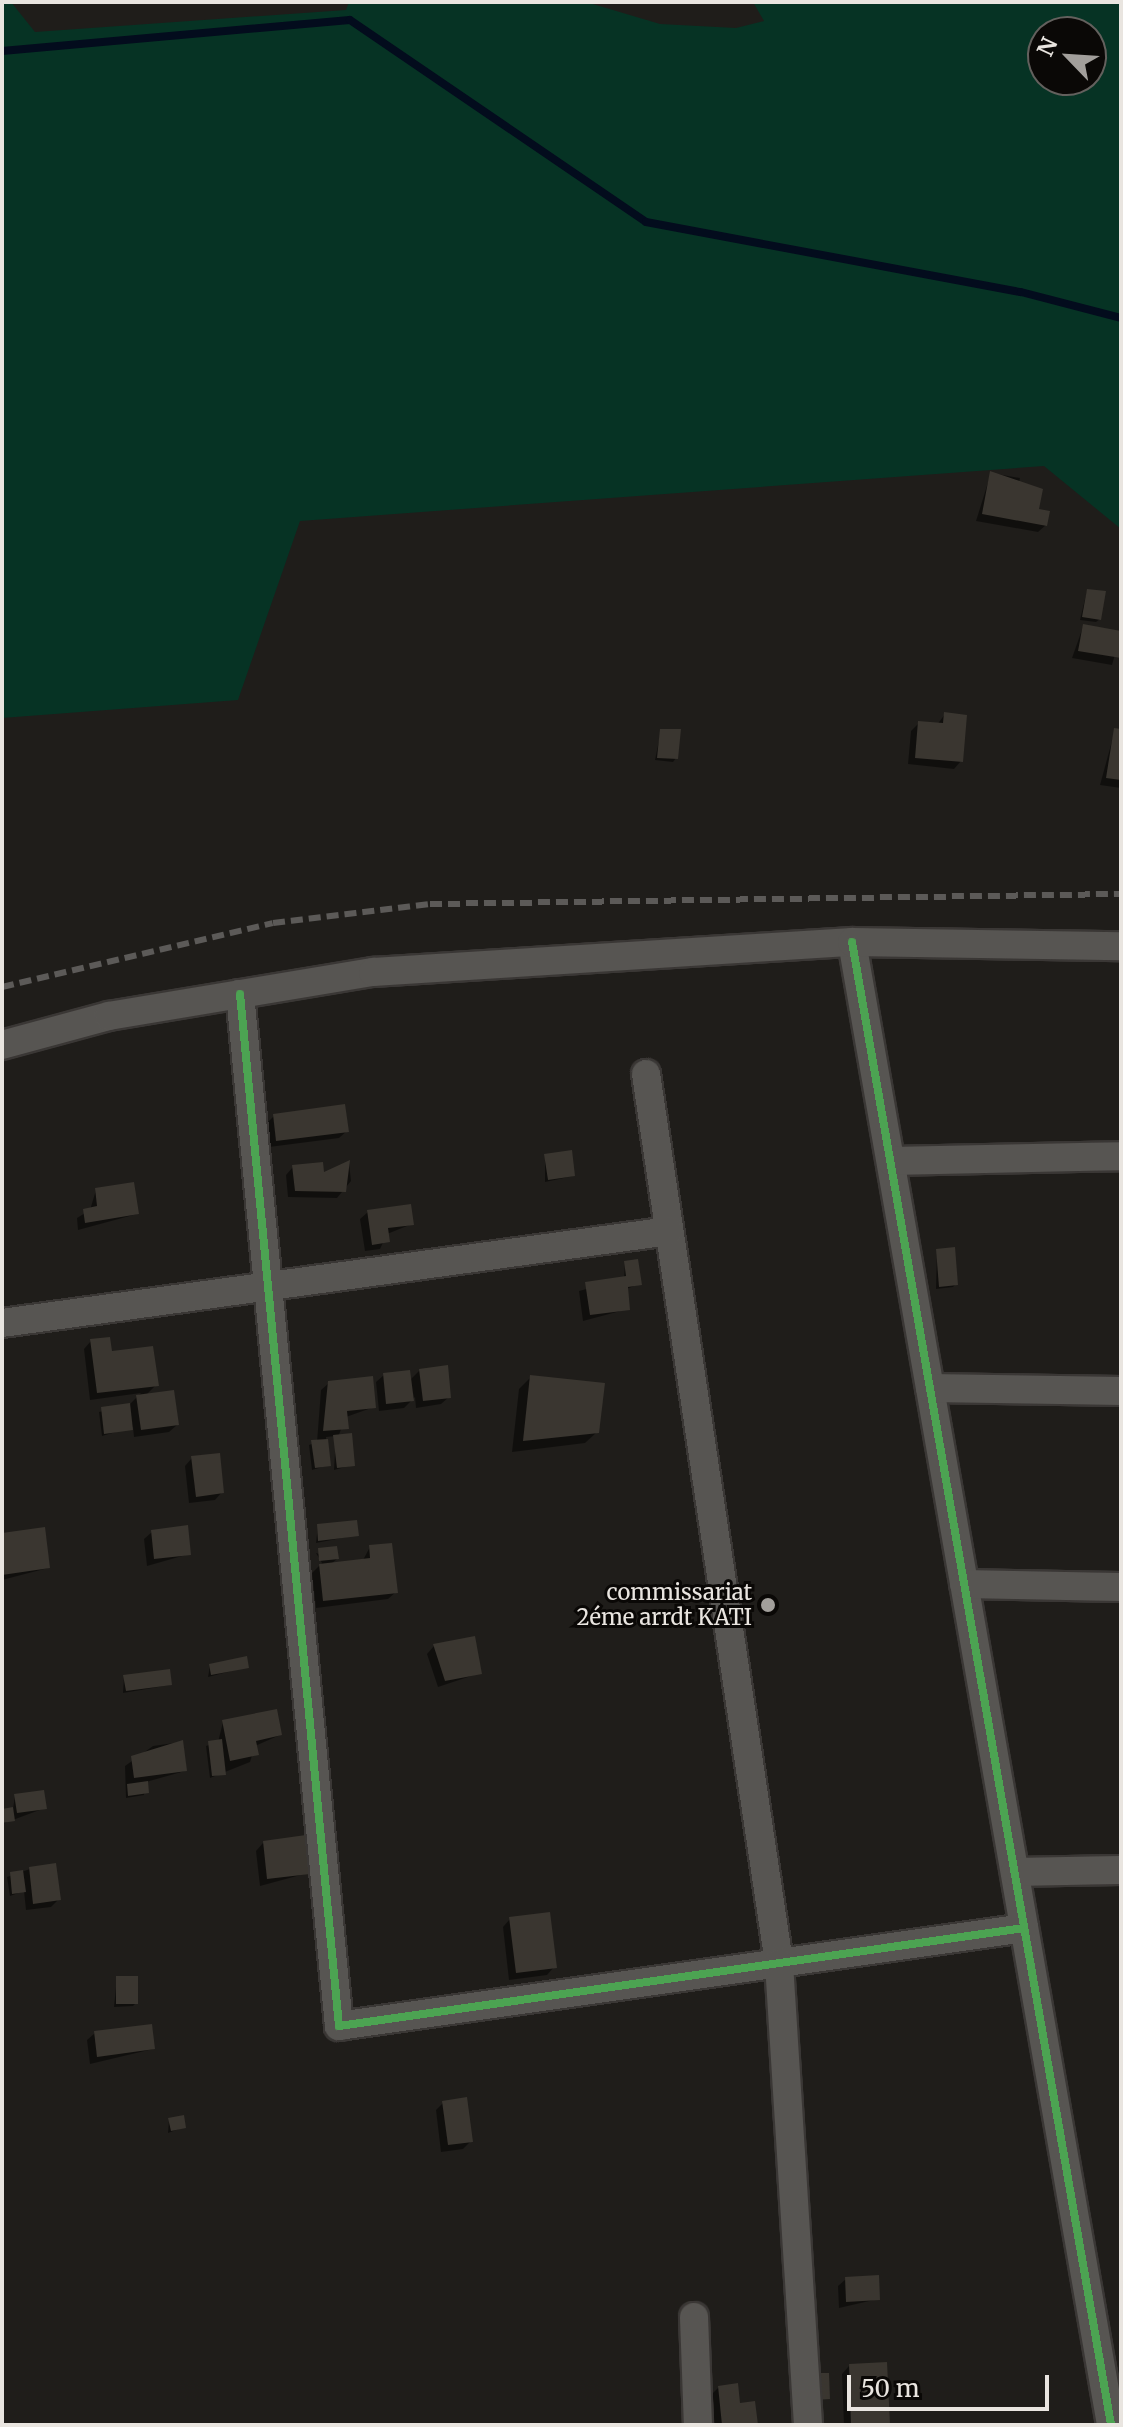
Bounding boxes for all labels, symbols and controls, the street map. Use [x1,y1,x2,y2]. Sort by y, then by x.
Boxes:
north arrow [1027,16,1107,96]
text: N [1031,33,1063,61]
place label: commissariat 2éme arrdt KATI [576,1579,752,1630]
marker: commissariat 2éme arrdt KATI [759,1596,777,1614]
scale bar [851,2359,1053,2409]
text: 50 m [861,2373,920,2404]

